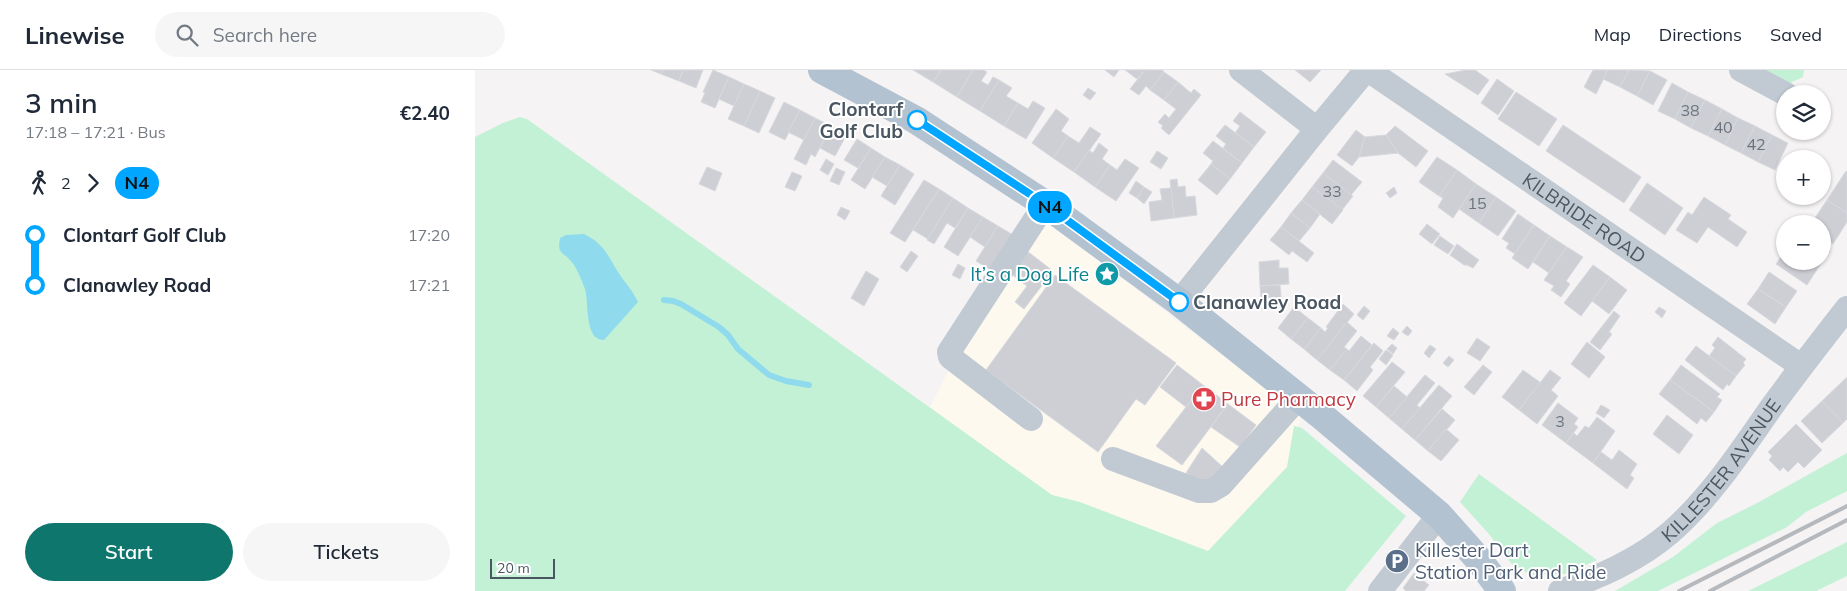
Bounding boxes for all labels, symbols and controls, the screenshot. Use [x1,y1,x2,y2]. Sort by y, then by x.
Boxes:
search box [155,12,505,57]
text: Linewise [25,20,125,50]
icon: search [173,21,201,49]
text: Search here [213,23,317,47]
text: Map [1594,23,1631,46]
text: Directions [1659,23,1742,46]
text: Saved [1770,23,1822,46]
text: 3 min [25,85,98,120]
map controls [1776,85,1831,270]
button: layers [1776,85,1831,140]
place label: Clontarf Golf Club [819,97,904,143]
house number: 38 [1680,100,1700,120]
text: €2.40 [400,101,450,125]
marker: Clontarf Golf Club [907,110,927,130]
house number: 40 [1713,117,1733,137]
text: 17:18 – 17:21 · Bus [25,122,166,142]
house number: 42 [1746,134,1766,154]
button: + [1776,150,1831,205]
street label: KILBRIDE ROAD [1518,167,1651,268]
icon: walk [25,169,53,197]
icon: forward [79,169,107,197]
text: N4 [125,171,149,194]
text: 2 [61,173,71,193]
house number: 33 [1322,181,1342,201]
line badge: N4 [1027,191,1073,223]
house number: 15 [1467,193,1487,213]
text: N4 [1038,195,1062,218]
button: − [1776,215,1831,270]
text: Clontarf Golf Club [63,223,226,247]
text: 17:20 [408,225,450,245]
place icon: It’s a Dog Life [1094,261,1120,287]
place label: It’s a Dog Life [970,262,1089,286]
text: Clanawley Road [63,273,211,297]
text: 17:21 [408,275,450,295]
place label: Clanawley Road [1193,290,1341,314]
marker: Clanawley Road [1169,292,1189,312]
pharmacy icon: Pure Pharmacy [1191,386,1217,412]
place label: Pure Pharmacy [1221,387,1356,411]
street label: KILLESTER AVENUE [1656,394,1786,547]
house number: 3 [1555,411,1565,431]
button: Start [25,523,233,581]
button: Tickets [243,523,450,581]
place label: Killester Dart Station Park and Ride [1415,538,1606,584]
parking icon: Killester Dart Station Park and Ride [1384,548,1410,574]
scale bar [490,556,555,579]
text: 20 m [497,559,530,577]

